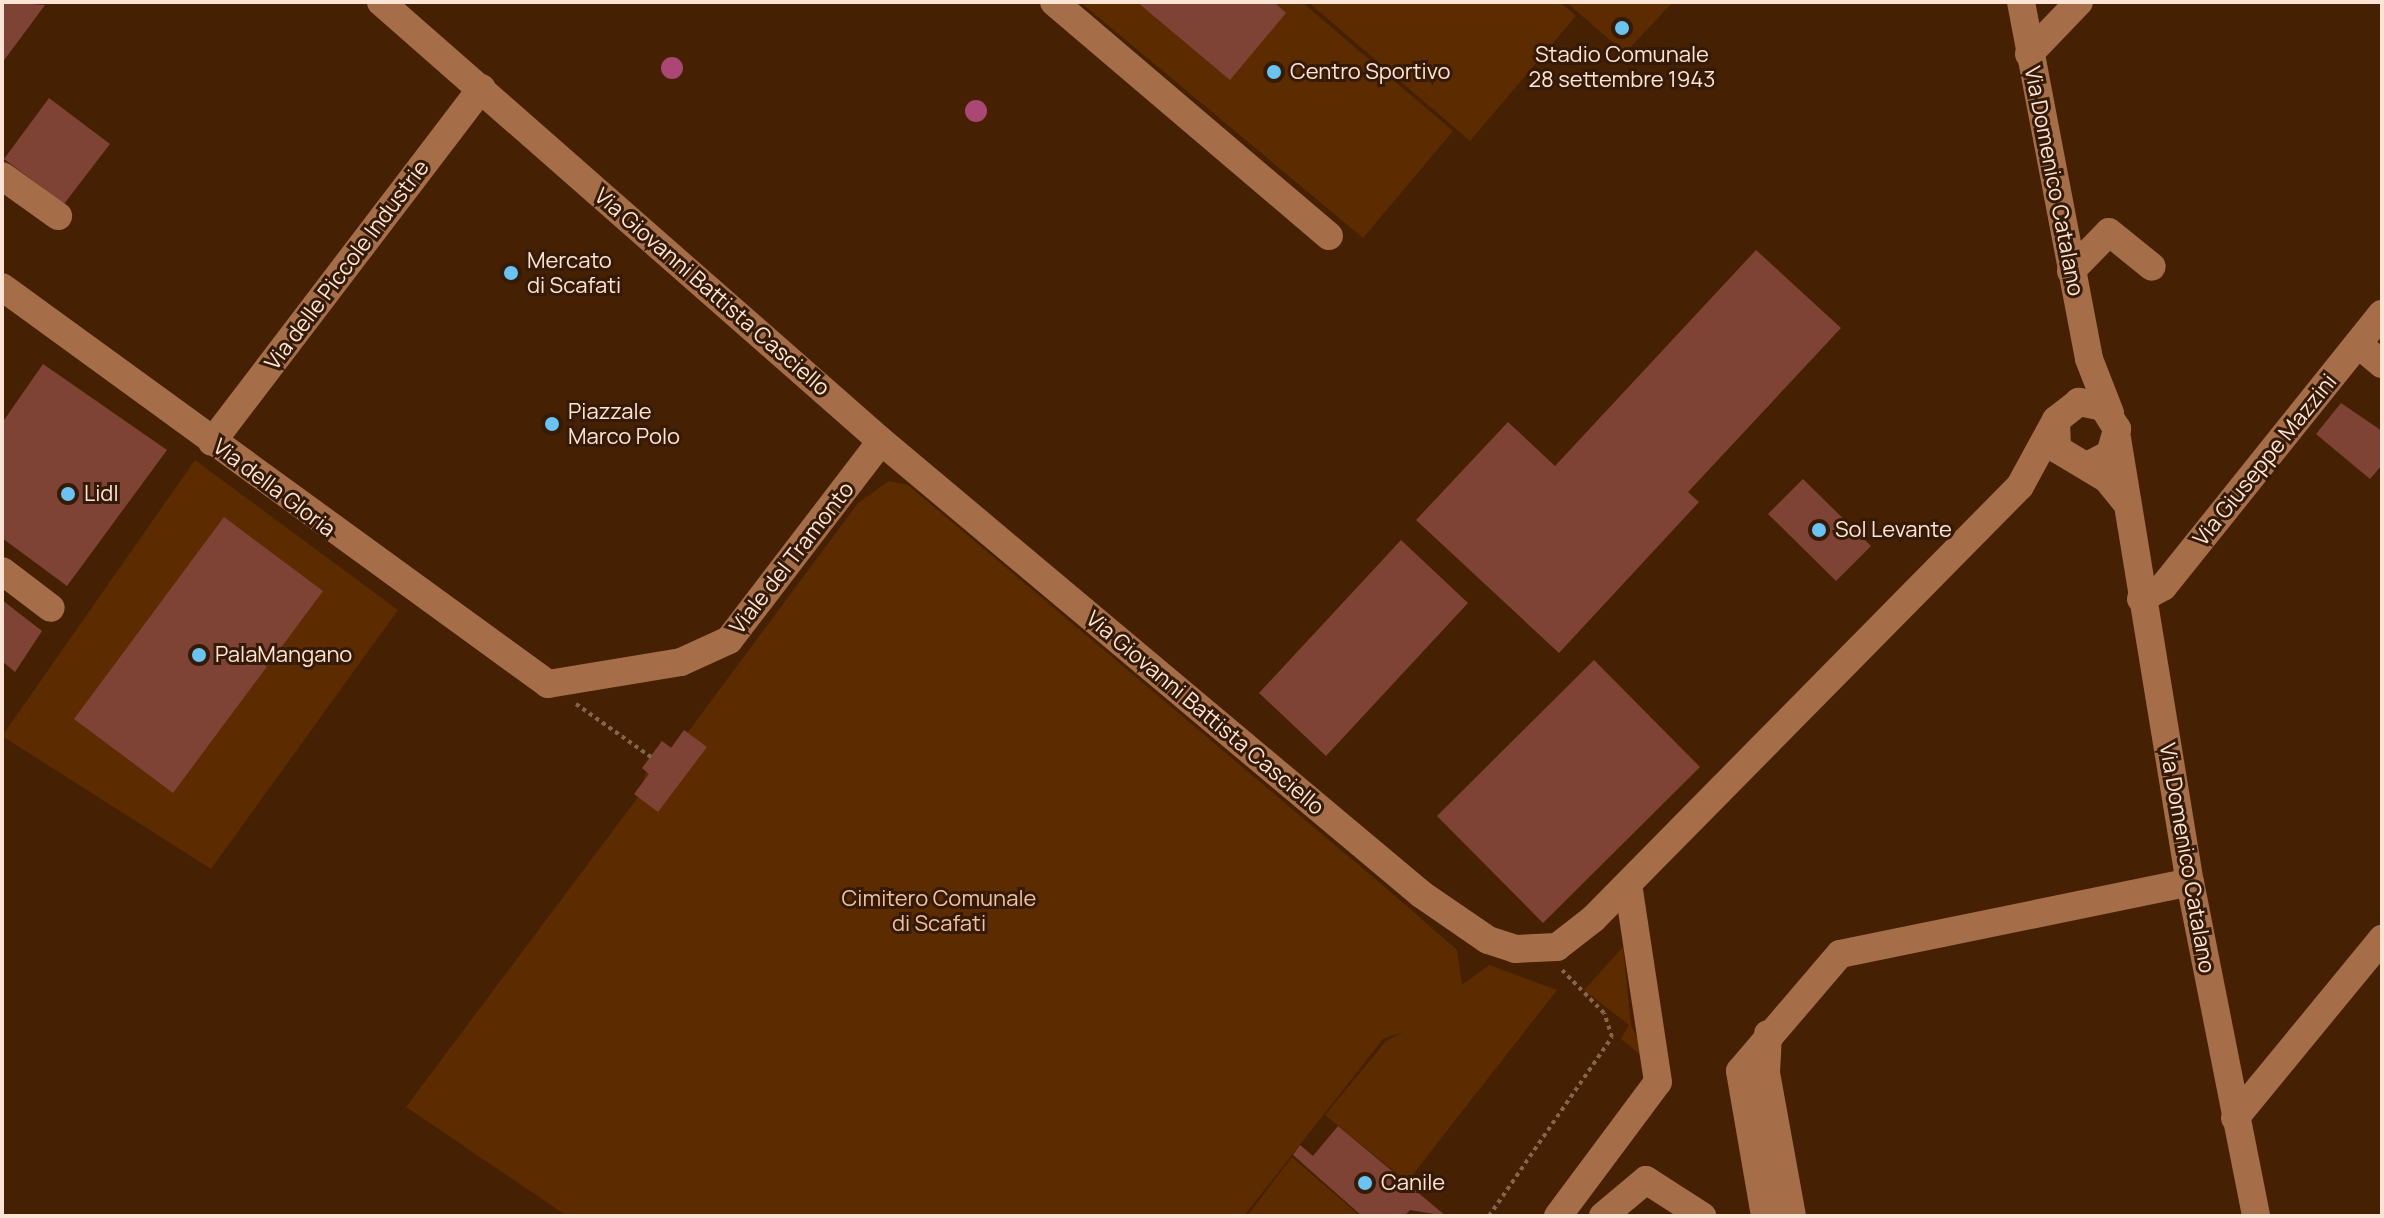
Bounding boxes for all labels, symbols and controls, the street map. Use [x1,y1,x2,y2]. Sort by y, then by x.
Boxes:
marker: Stadio Comunale 28 settembre 1943 [1613,19,1631,37]
place label: Stadio Comunale 28 settembre 1943 [1529,41,1715,92]
place label: Centro Sportivo [1290,59,1451,85]
marker: Centro Sportivo [1265,63,1283,81]
street label: Via Domenico Catalano [2019,64,2089,298]
street label: Via delle Piccole Industrie [259,155,435,375]
street label: Via Giovanni Battista Casciello [589,183,835,401]
place label: Mercato di Scafati [527,247,621,298]
marker: Mercato di Scafati [502,264,520,282]
street label: Via Giuseppe Mazzini [2188,369,2342,551]
place label: Piazzale Marco Polo [568,398,680,450]
marker: Piazzale Marco Polo [543,415,561,433]
street label: Via della Gloria [208,433,340,543]
street label: Viale del Tramonto [724,477,860,639]
place label: Lidl [84,481,119,507]
marker: Lidl [59,485,77,503]
place label: Sol Levante [1835,517,1952,543]
marker: Sol Levante [1810,521,1828,539]
street label: Via Giovanni Battista Casciello [1080,606,1330,820]
place label: PalaMangano [215,642,352,668]
marker: PalaMangano [190,646,208,664]
street label: Via Domenico Catalano [2154,741,2220,975]
park label: Cimitero Comunale di Scafati [842,885,1036,936]
place label: Canile [1381,1170,1445,1196]
marker: Canile [1356,1174,1374,1192]

